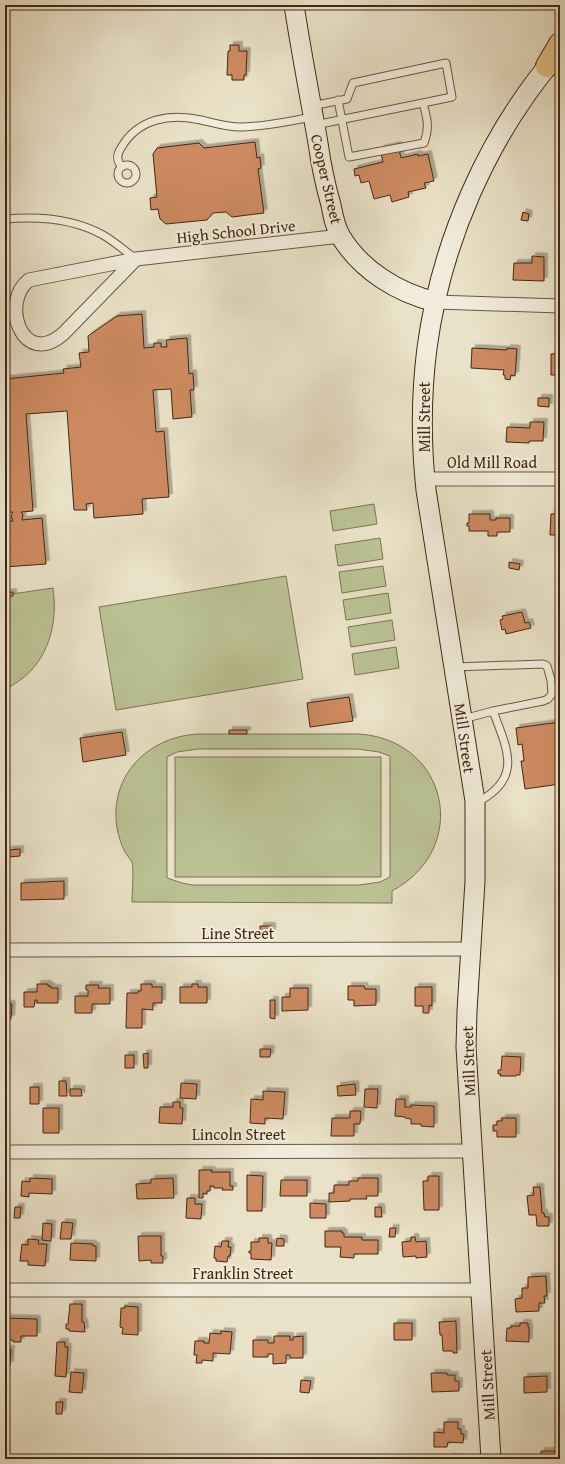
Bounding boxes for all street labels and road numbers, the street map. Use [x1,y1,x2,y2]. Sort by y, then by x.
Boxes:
street label: Cooper Street [305,132,349,227]
street label: High School Drive [175,213,297,249]
street label: Mill Street [412,381,436,452]
street label: Old Mill Road [447,450,537,474]
street label: Mill Street [448,701,482,775]
street label: Line Street [202,921,275,945]
street label: Mill Street [455,1025,481,1097]
street label: Lincoln Street [192,1122,286,1146]
street label: Franklin Street [193,1261,294,1285]
street label: Mill Street [473,1349,501,1421]

